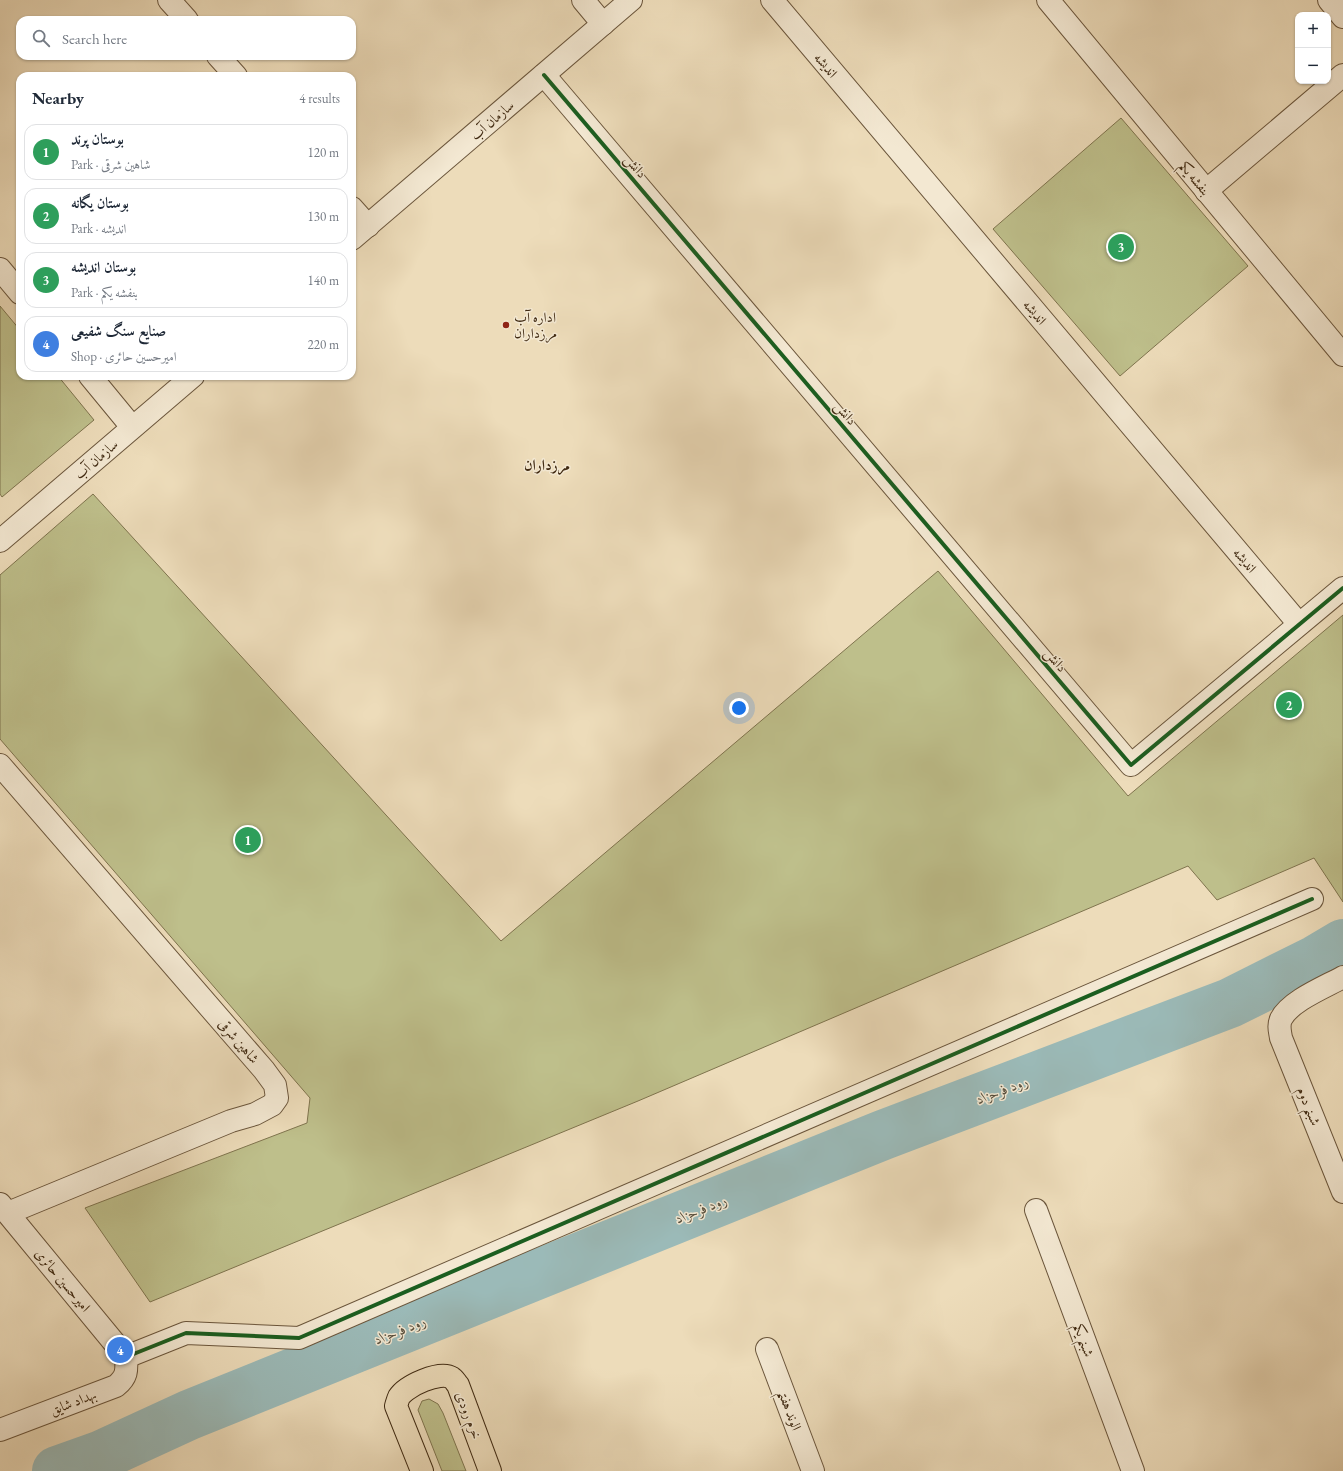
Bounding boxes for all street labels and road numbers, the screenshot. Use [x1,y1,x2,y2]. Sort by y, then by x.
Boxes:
street label: اندیشه [810,49,842,81]
street label: سازمان آب [466,96,518,144]
street label: دانش [620,150,651,182]
street label: بنفشه یکم [1172,157,1215,202]
street label: اندیشه [1019,296,1051,328]
street label: دانش [830,397,861,429]
street label: سازمان آب [70,435,122,483]
street label: اندیشه [1229,544,1261,576]
street label: دانش [1040,644,1071,676]
street label: شاهین شرقی [214,1015,263,1068]
street label: شبنم دوم [1288,1084,1325,1130]
street label: امیرحسین حائری [31,1245,95,1315]
street label: شبنم یکم [1065,1321,1098,1361]
street label: بهداد شایق [47,1385,99,1420]
street label: الوند هفتم [769,1387,806,1434]
street label: خرم رودی [448,1389,486,1443]

